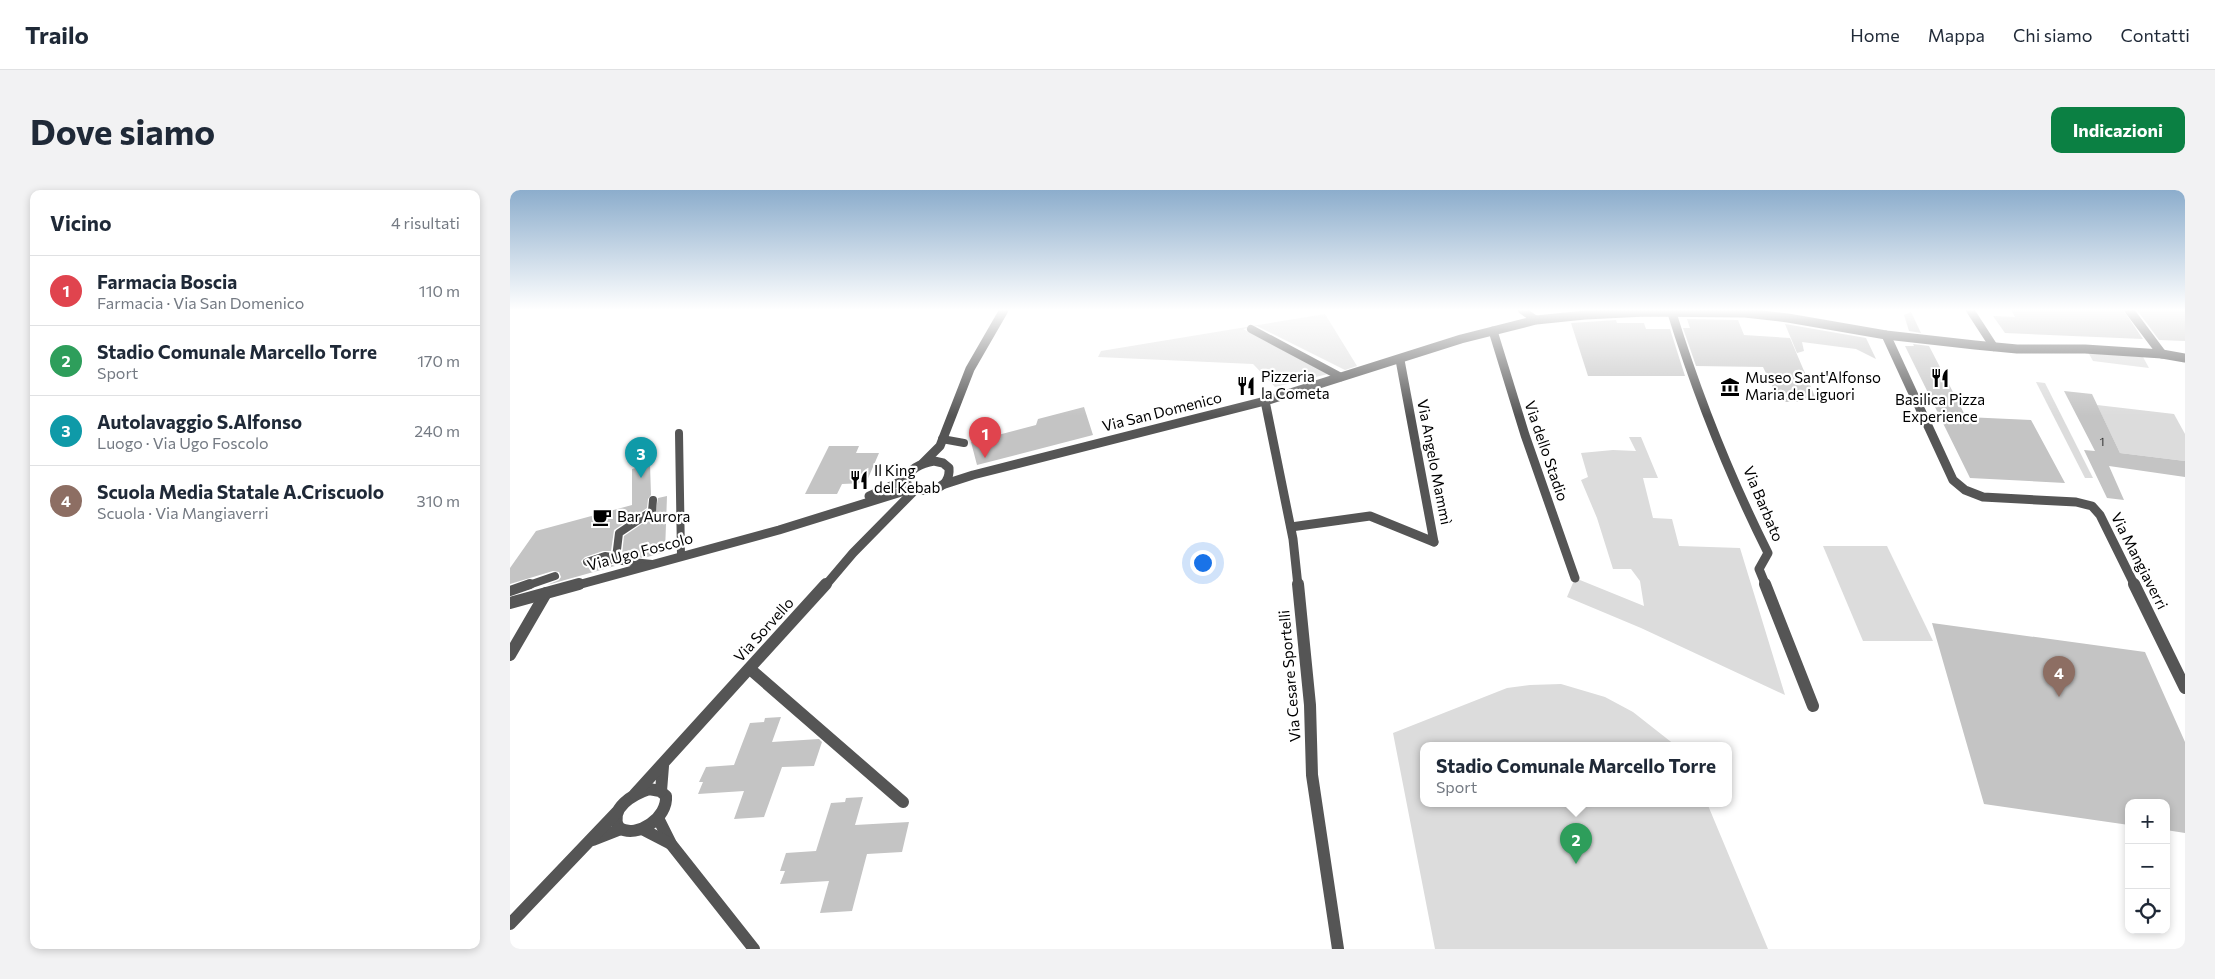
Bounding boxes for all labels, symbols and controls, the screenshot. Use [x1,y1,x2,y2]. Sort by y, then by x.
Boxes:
text: Trailo [25,20,89,49]
text: Home [1850,24,1900,46]
text: Mappa [1928,24,1985,46]
text: Chi siamo [2013,24,2092,46]
text: Contatti [2120,24,2190,46]
button: Indicazioni [2051,107,2185,153]
text: Dove siamo [30,109,215,152]
text: Vicino [50,210,111,235]
text: 4 risultati [391,213,460,232]
text: Farmacia Boscia [97,270,237,293]
text: 1 [62,281,70,300]
text: 110 m [419,281,460,300]
text: Farmacia · Via San Domenico [97,293,304,312]
text: Stadio Comunale Marcello Torre [97,340,377,363]
text: 2 [61,351,71,370]
text: 170 m [417,351,460,370]
text: Sport [97,363,138,382]
place label: Pizzeria la Cometa [1261,367,1330,402]
restaurant icon: Basilica Pizza Experience [1929,367,1951,389]
place label: Museo Sant'Alfonso Maria de Liguori [1745,368,1881,403]
restaurant icon: Pizzeria la Cometa [1235,375,1257,397]
museum icon: Museo Sant'Alfonso Maria de Liguori [1719,376,1741,398]
street label: Via San Domenico [1100,387,1224,435]
place label: Basilica Pizza Experience [1895,390,1985,425]
street label: Via Angelo Mammì [1414,398,1456,526]
street label: Via dello Stadio [1521,398,1573,503]
text: Autolavaggio S.Alfonso [97,410,302,433]
pin: 1 [969,417,1001,458]
text: 3 [61,421,71,440]
text: 240 m [414,421,460,440]
text: Luogo · Via Ugo Foscolo [97,433,269,452]
house number: 1 [2099,434,2105,448]
pin: 3 [625,437,657,478]
place label: Il King del Kebab [874,461,940,496]
street label: Via Barbato [1740,463,1788,544]
restaurant icon: Il King del Kebab [848,469,870,491]
text: Scuola Media Statale A.Criscuolo [97,480,384,503]
text: 4 [61,491,71,510]
text: 310 m [417,491,460,510]
text: Scuola · Via Mangiaverri [97,503,269,522]
cafe icon: Bar Aurora [591,506,613,528]
place label: Bar Aurora [617,507,690,525]
street label: Via Mangiaverri [2108,509,2172,612]
street label: Via Ugo Foscolo [585,528,695,574]
your location [1190,550,1216,576]
street label: Via Sorvello [730,593,797,665]
street label: Via Cesare Sportelli [1274,609,1304,743]
pin: 4 [2043,656,2075,697]
popup [1420,742,1732,807]
text: Stadio Comunale Marcello Torre [1436,754,1716,777]
text: Sport [1436,777,1477,796]
map controls [2125,799,2170,934]
button: + [2125,799,2170,844]
pin: 2 [1560,823,1592,864]
button: − [2125,844,2170,889]
button: locate [2125,889,2170,934]

